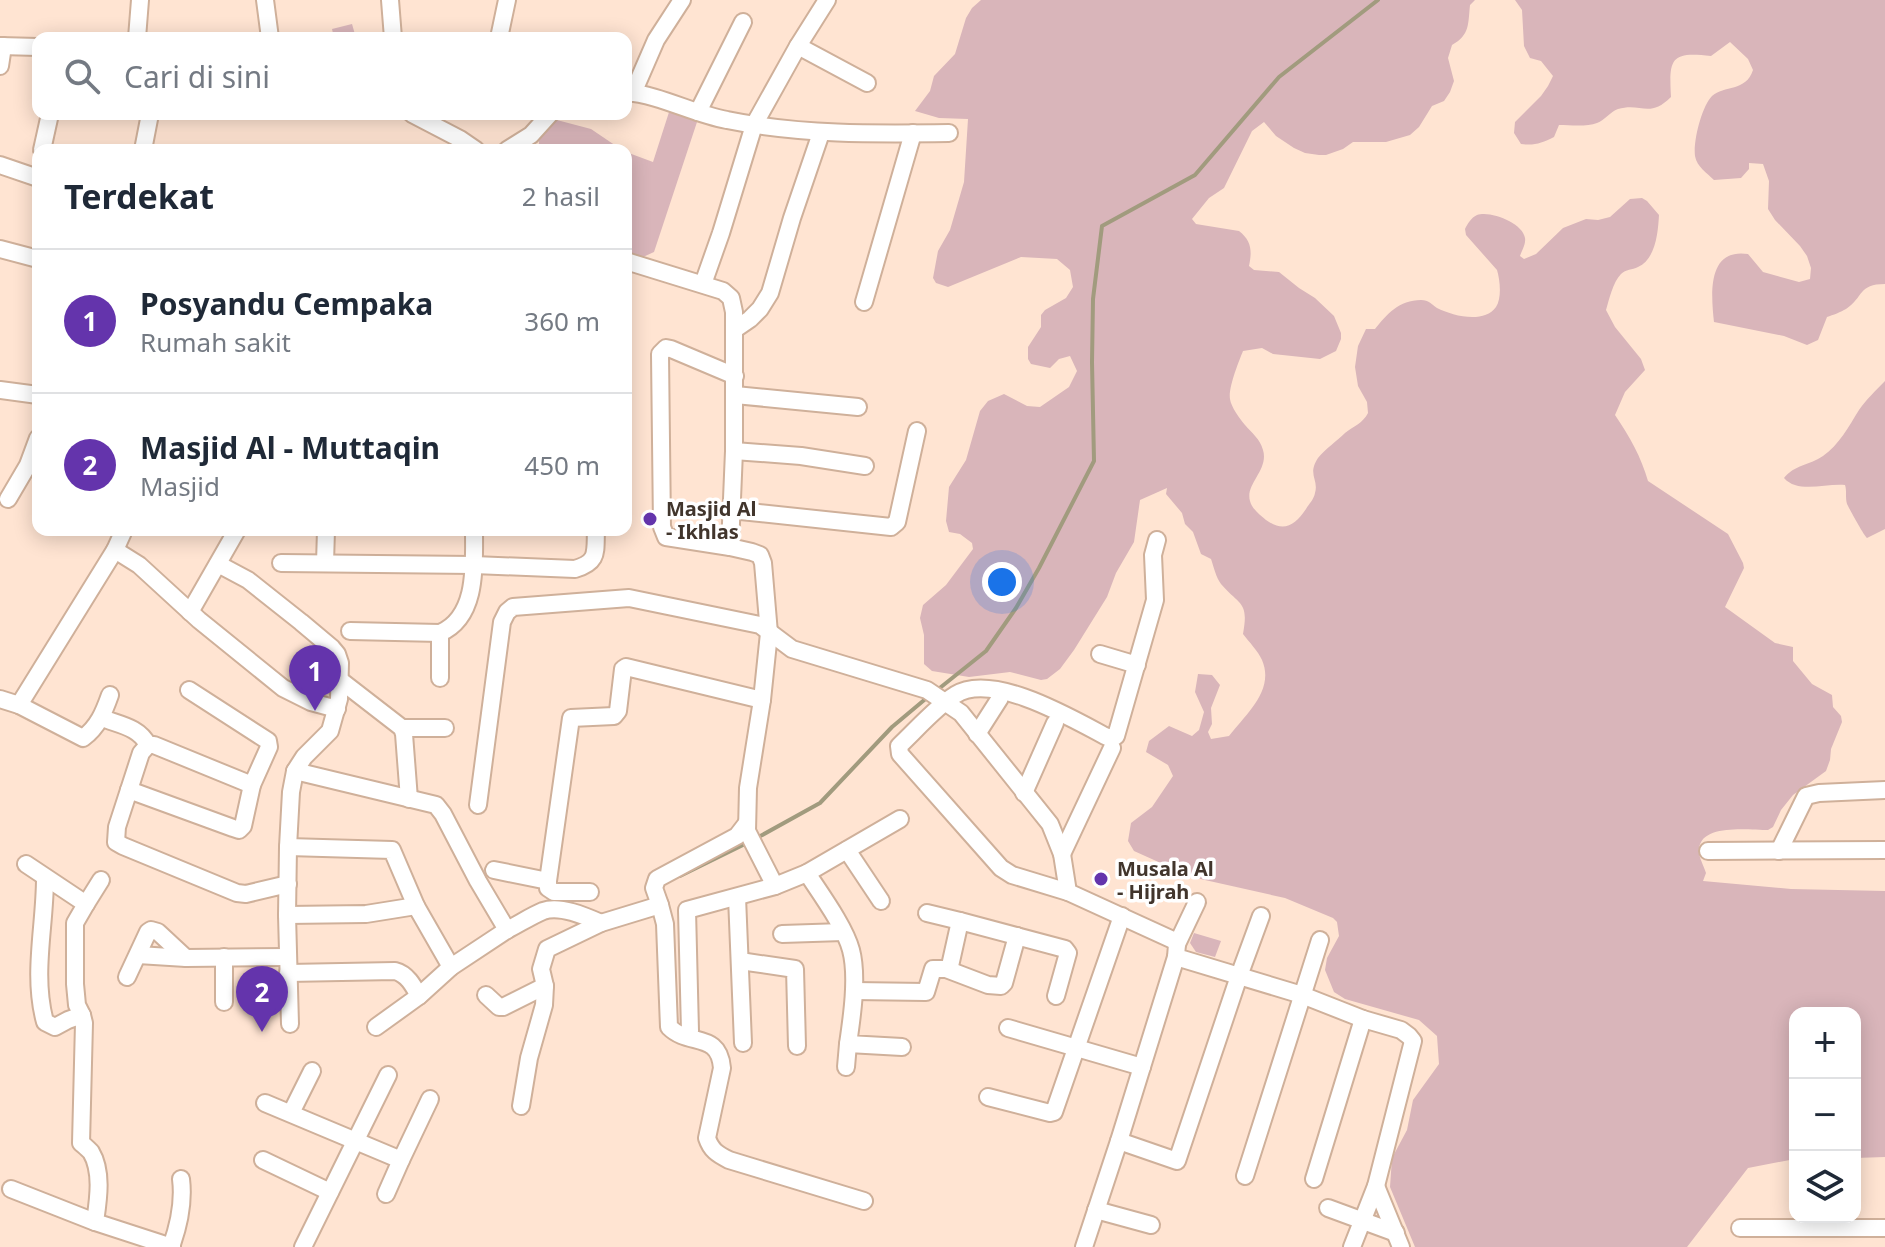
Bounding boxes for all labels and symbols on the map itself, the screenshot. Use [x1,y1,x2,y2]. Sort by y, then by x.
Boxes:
place label: Masjid Al - Ikhlas [666,495,756,545]
marker: Masjid Al - Ikhlas [641,510,659,528]
your location [982,562,1022,602]
pin: 1 [289,645,341,711]
place label: Musala Al - Hijrah [1117,855,1214,905]
marker: Musala Al - Hijrah [1092,870,1110,888]
pin: 2 [236,966,288,1032]

